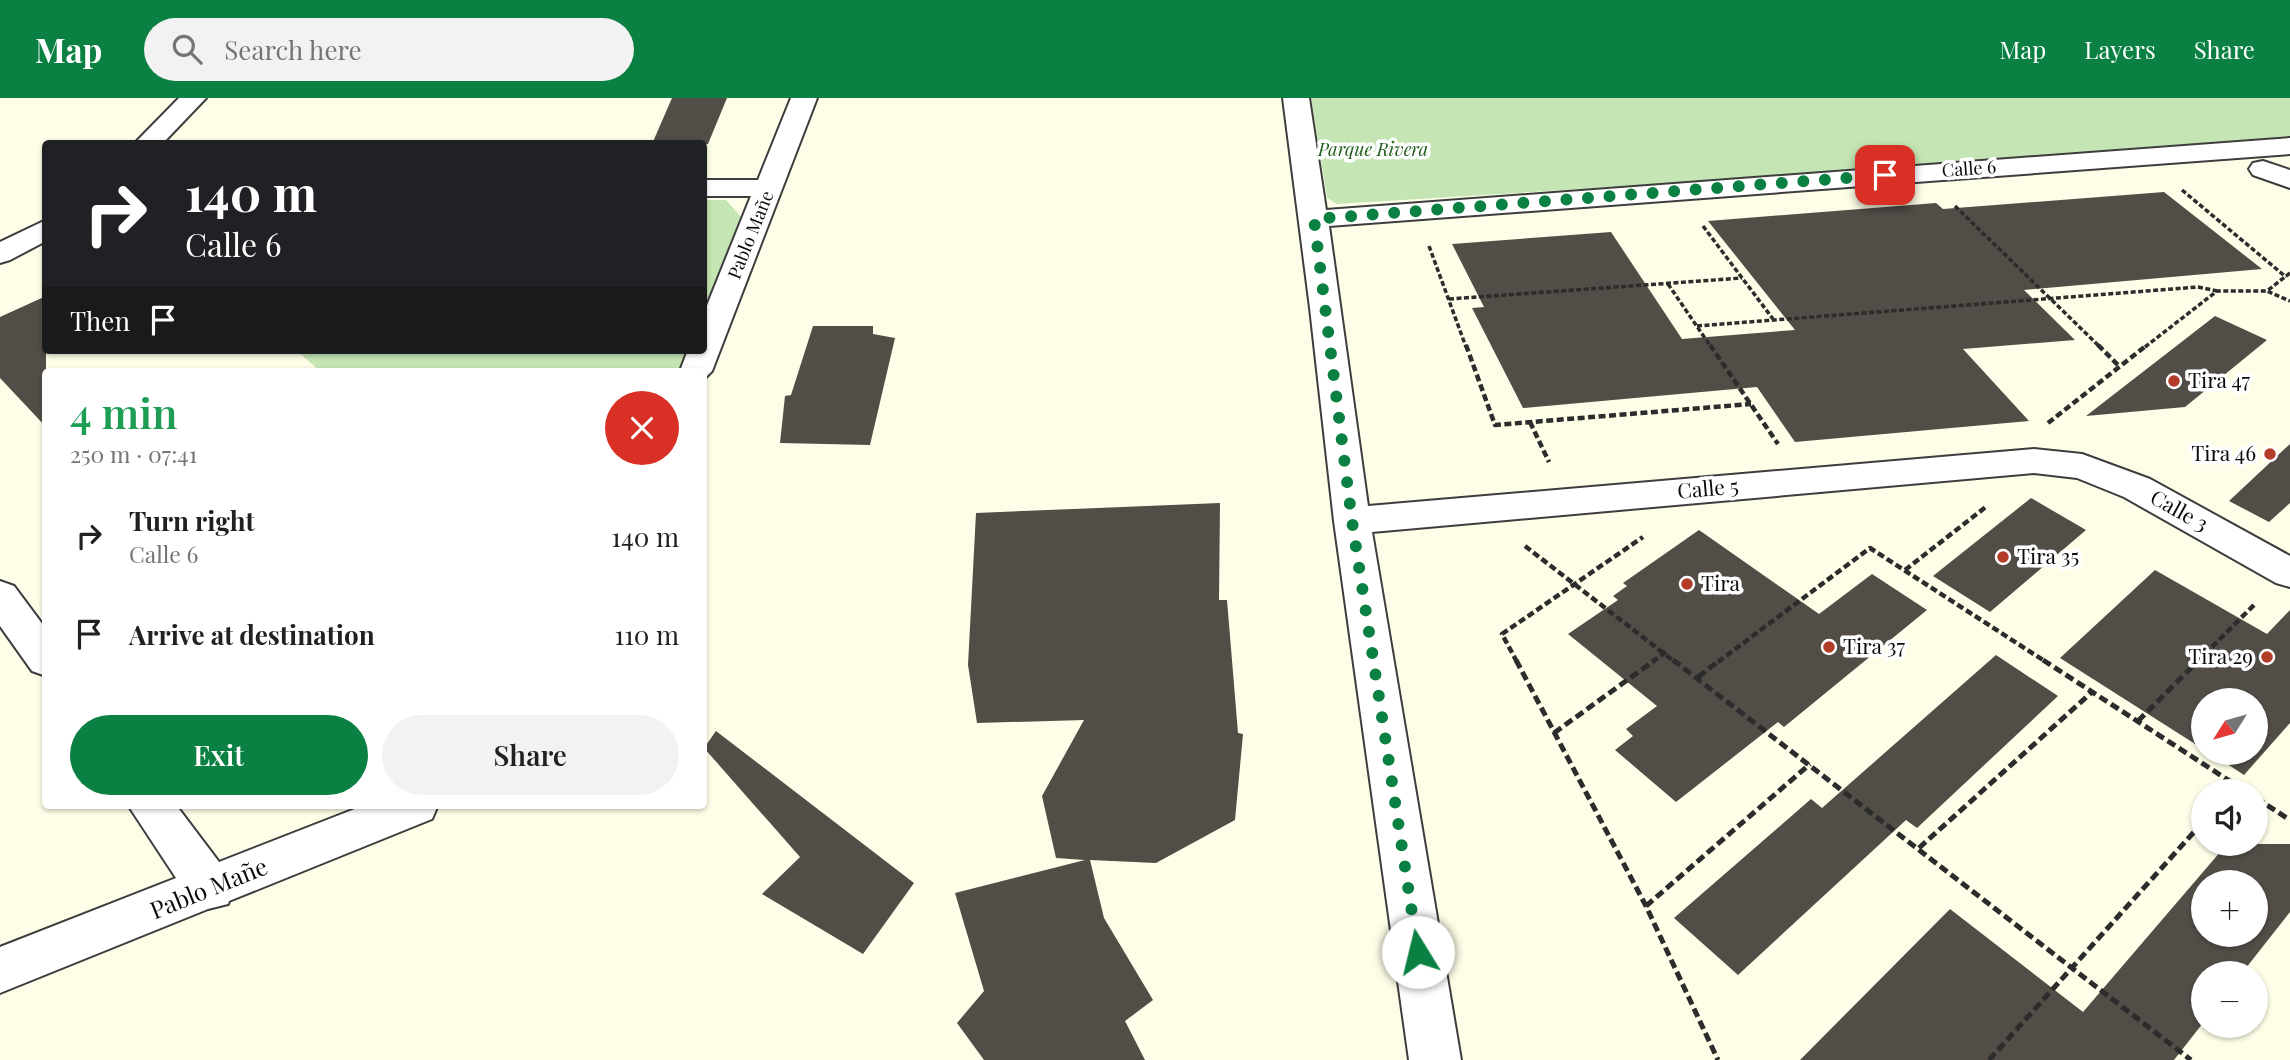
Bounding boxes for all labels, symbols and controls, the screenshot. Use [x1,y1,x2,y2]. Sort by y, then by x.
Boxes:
search box [144,18,634,81]
text: Map [35,27,102,71]
icon: search [168,30,206,68]
text: Search here [224,32,362,67]
text: Map [2000,33,2046,65]
text: Layers [2084,33,2156,65]
text: Share [2194,33,2255,65]
park label: Parque Rivera [1317,137,1428,161]
pin [1855,145,1915,205]
street label: Calle 6 [1941,154,1997,182]
icon: arrive [1866,156,1904,194]
text: 140 m [185,159,317,224]
icon: right [70,168,161,259]
street label: Pablo Mañe [722,187,779,282]
text: Calle 6 [185,222,282,265]
icon: arrive [144,301,182,339]
text: Then [70,303,130,338]
place label: Tira 47 [2188,365,2251,393]
marker: Tira 47 [2166,373,2182,389]
text: 4 min [70,384,178,440]
button: close [605,391,679,465]
text: 250 m · 07:41 [70,438,197,469]
place label: Tira 46 [2191,438,2256,466]
marker: Tira 46 [2262,446,2278,462]
street label: Calle 5 [1676,470,1740,504]
street label: Calle 3 [2146,482,2214,537]
text: Turn right [129,503,255,538]
icon: right [70,517,108,555]
text: 140 m [611,519,679,554]
text: Calle 6 [129,538,198,569]
place label: Tira 35 [2017,541,2079,569]
marker: Tira 35 [1995,549,2011,565]
place label: Tira [1701,568,1741,596]
marker: Tira [1679,576,1695,592]
icon: arrive [70,615,108,653]
text: Arrive at destination [129,617,375,652]
text: 110 m [615,617,679,652]
place label: Tira 37 [1843,631,1905,659]
marker: Tira 37 [1821,639,1837,655]
place label: Tira 29 [2188,641,2253,669]
marker: Tira 29 [2259,649,2275,665]
north arrow [2191,688,2268,765]
map controls [2191,688,2268,1038]
button: Exit [70,715,368,795]
button: Share [382,715,679,795]
button: sound [2191,779,2268,856]
street label: Pablo Mañe [145,849,272,925]
button: + [2191,870,2268,947]
position arrow [1381,915,1455,989]
button: − [2191,961,2268,1038]

